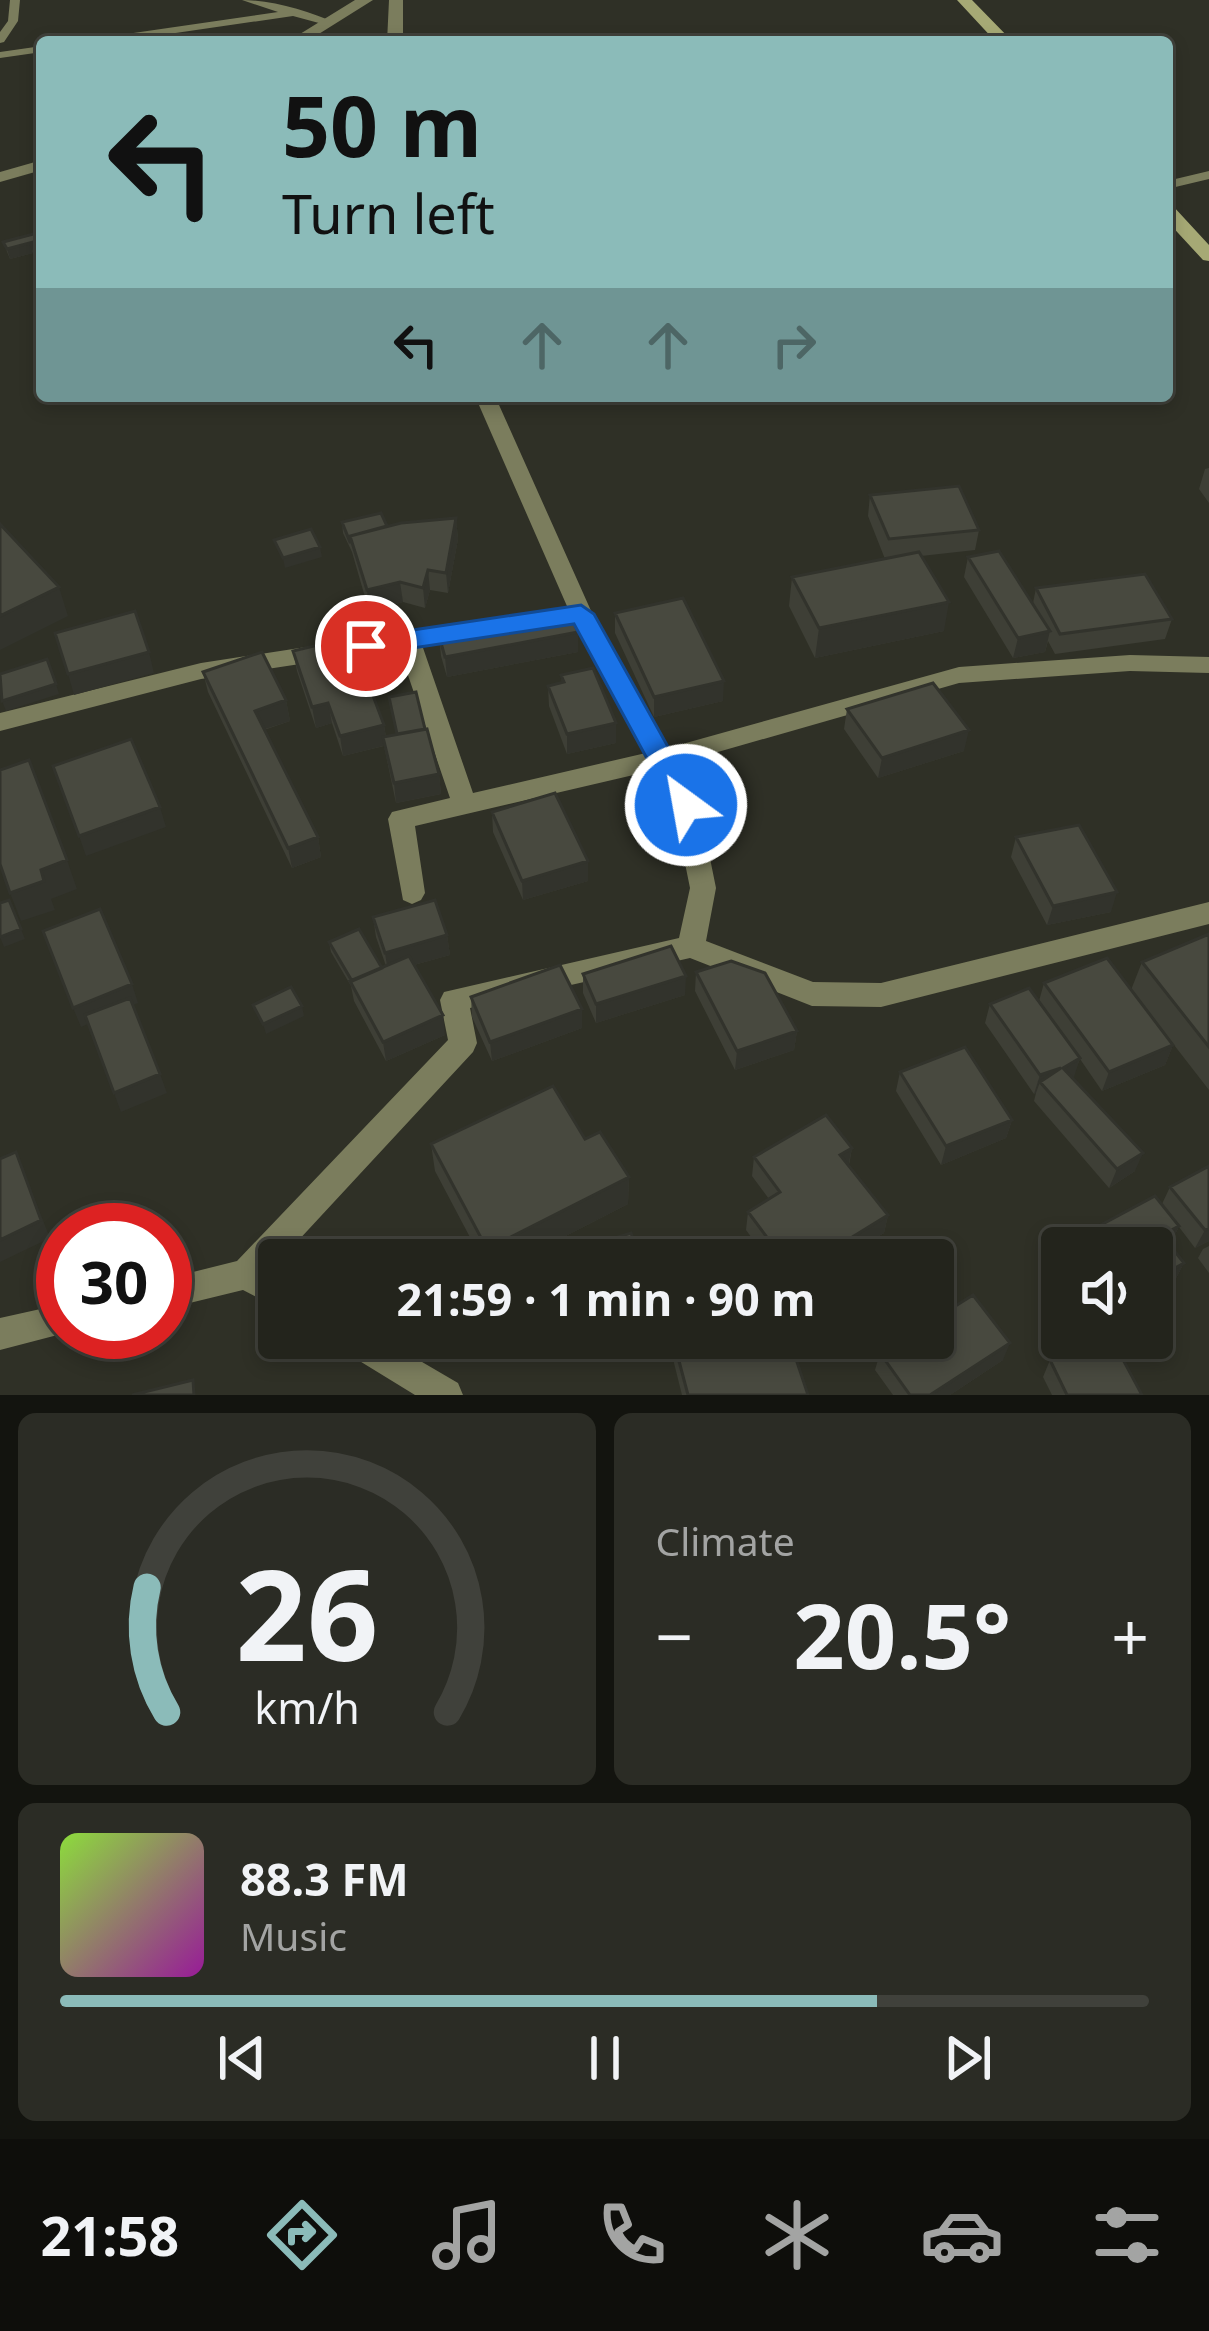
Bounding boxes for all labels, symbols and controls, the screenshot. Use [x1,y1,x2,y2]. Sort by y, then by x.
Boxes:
text: 50 m [282,67,482,182]
icon: left [84,84,240,240]
text: Turn left [282,176,495,250]
icon: left [383,312,449,378]
icon: ahead [509,312,575,378]
icon: ahead [635,312,701,378]
icon: right [761,312,827,378]
pin [315,595,417,697]
icon: arrive [333,613,399,679]
position arrow [623,742,749,868]
speed limit sign: 30 [36,1203,192,1359]
map controls [1041,1227,1173,1359]
button: sound [1041,1227,1173,1359]
text: 21:59 · 1 min · 90 m [397,1268,815,1329]
text: Climate [656,1514,795,1567]
text: 26 [235,1528,378,1698]
text: 20.5° [793,1573,1011,1695]
text: − [656,1590,693,1680]
text: + [1111,1590,1149,1680]
text: km/h [254,1678,359,1737]
text: 88.3 FM [240,1848,409,1909]
text: Music [240,1909,347,1962]
icon: previous [209,2025,275,2091]
icon: pause [572,2025,638,2091]
icon: next [935,2025,1001,2091]
icon: directions [260,2193,344,2277]
icon: music [425,2193,509,2277]
icon: phone [590,2193,674,2277]
icon: climate [755,2193,839,2277]
icon: car [920,2193,1004,2277]
icon: filters [1085,2193,1169,2277]
text: 21:58 [40,2198,179,2272]

